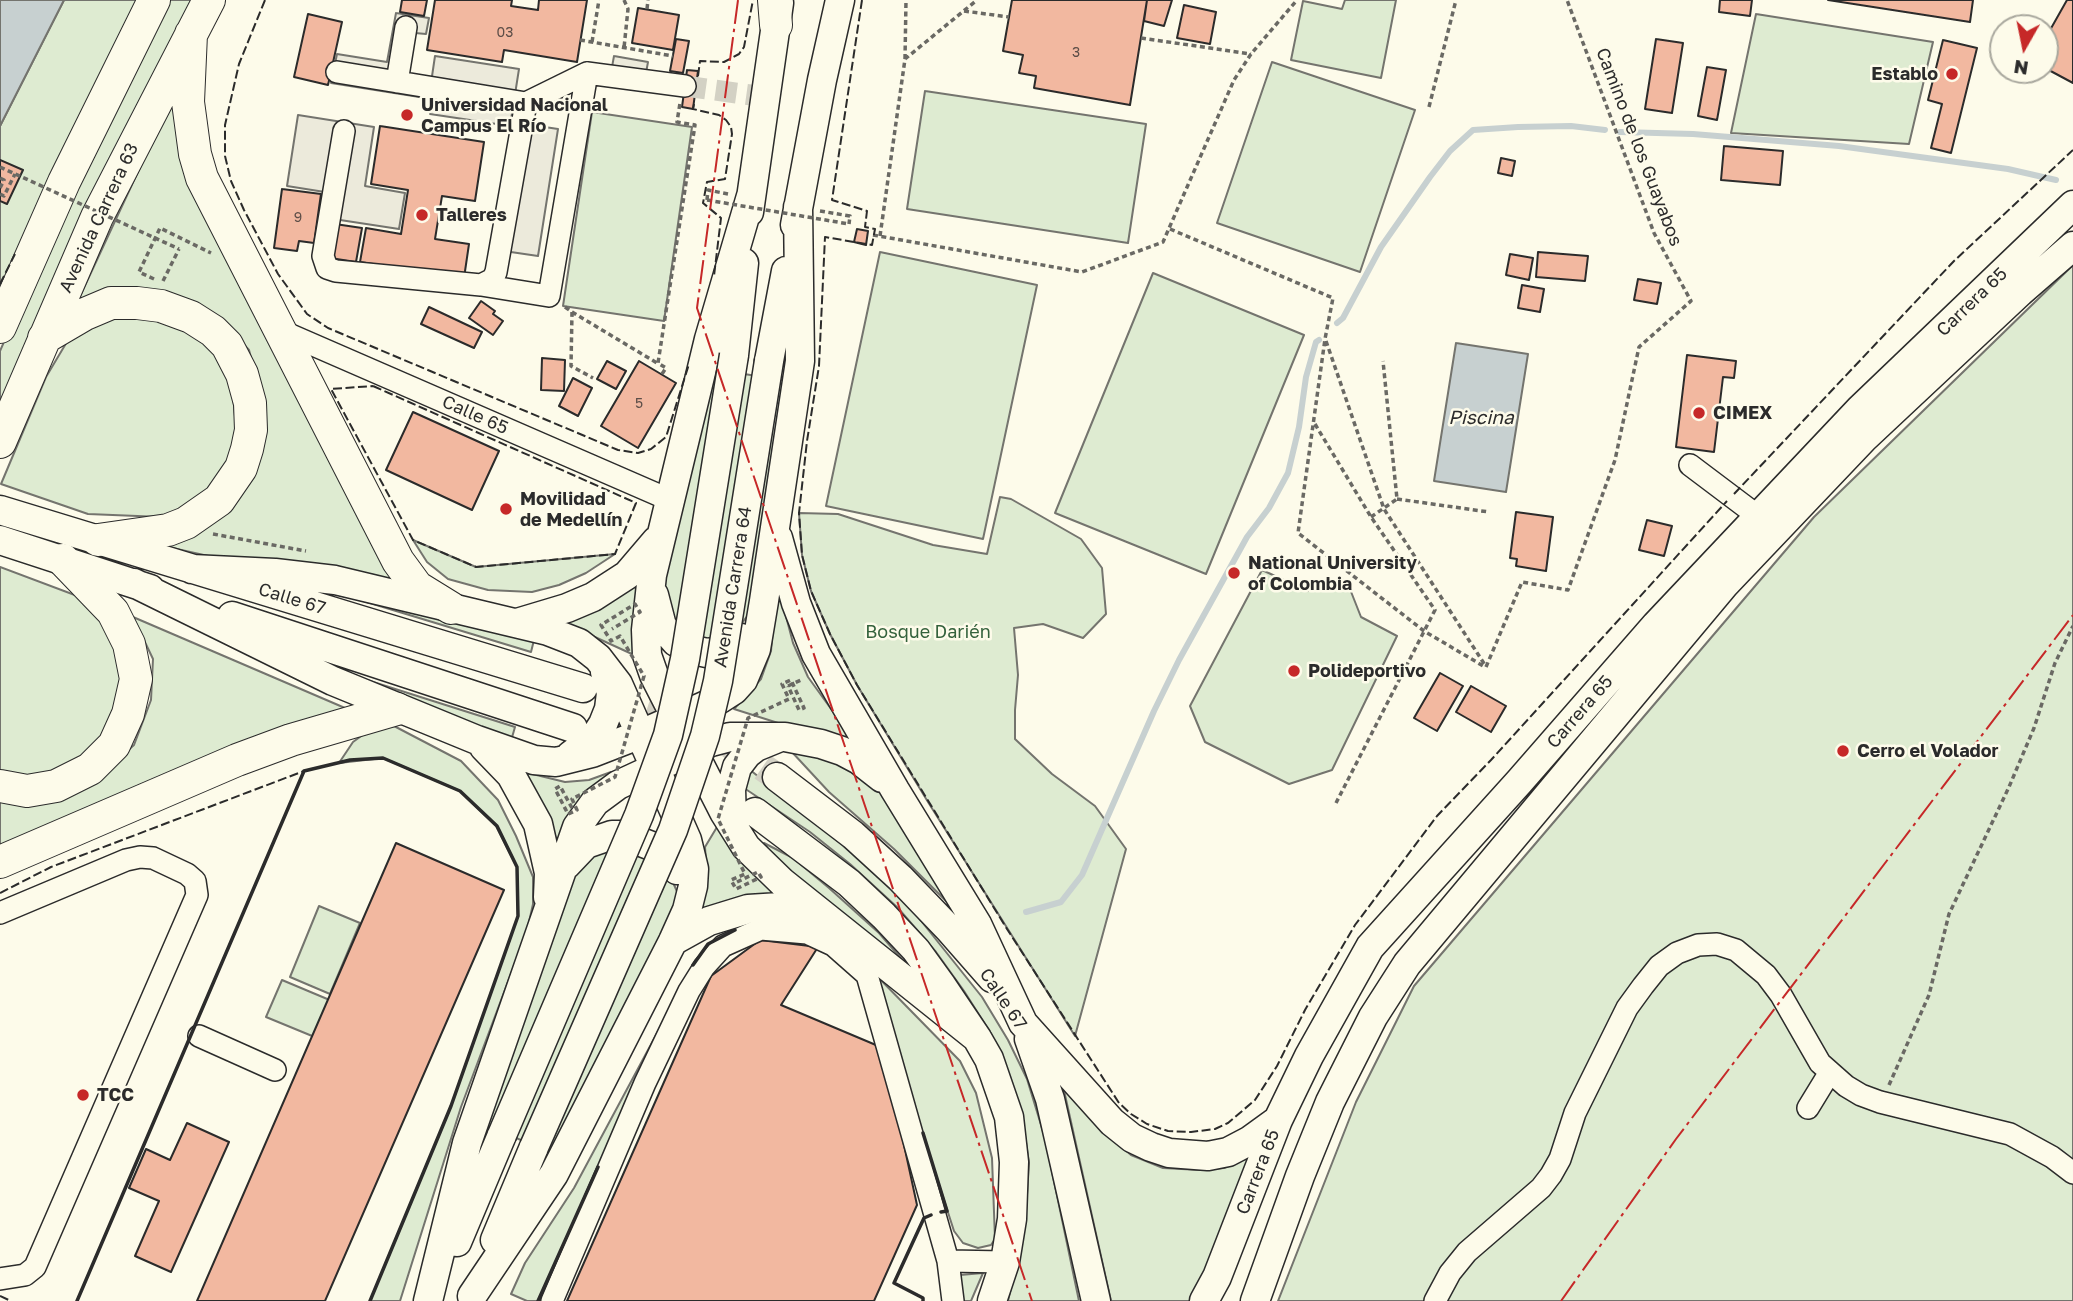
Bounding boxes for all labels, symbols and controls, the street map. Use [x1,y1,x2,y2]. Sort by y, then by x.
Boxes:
north arrow [1989,14,2059,84]
house number: 03 [497,25,513,41]
house number: 3 [1072,45,1080,61]
street label: Camino de los Guayabos [1591,45,1687,249]
text: N [2012,56,2030,81]
place label: Establo [1871,63,1938,85]
marker: Establo [1944,66,1960,82]
place label: Universidad Nacional Campus El Río [421,94,608,136]
marker: Universidad Nacional Campus El Río [399,107,415,123]
street label: Avenida Carrera 63 [55,140,143,296]
place label: Talleres [436,204,507,226]
marker: Talleres [414,207,430,223]
house number: 9 [294,210,302,226]
street label: Carrera 65 [1932,263,2012,341]
street label: Calle 65 [439,391,511,439]
house number: 5 [635,396,643,412]
place label: CIMEX [1713,402,1772,424]
marker: CIMEX [1691,405,1707,421]
water label: Piscina [1448,407,1514,429]
place label: Movilidad de Medellín [520,488,622,530]
marker: Movilidad de Medellín [498,501,514,517]
street label: Avenida Carrera 64 [710,505,756,669]
place label: National University of Colombia [1248,552,1417,594]
marker: National University of Colombia [1226,565,1242,581]
street label: Calle 67 [256,579,328,619]
park label: Bosque Darién [865,621,991,643]
place label: Polideportivo [1308,660,1426,682]
marker: Polideportivo [1286,663,1302,679]
street label: Carrera 65 [1542,671,1618,753]
place label: Cerro el Volador [1857,740,1998,762]
marker: Cerro el Volador [1835,743,1851,759]
street label: Calle 67 [975,964,1031,1034]
place label: TCC [97,1084,134,1106]
marker: TCC [75,1087,91,1103]
street label: Carrera 65 [1232,1126,1284,1218]

